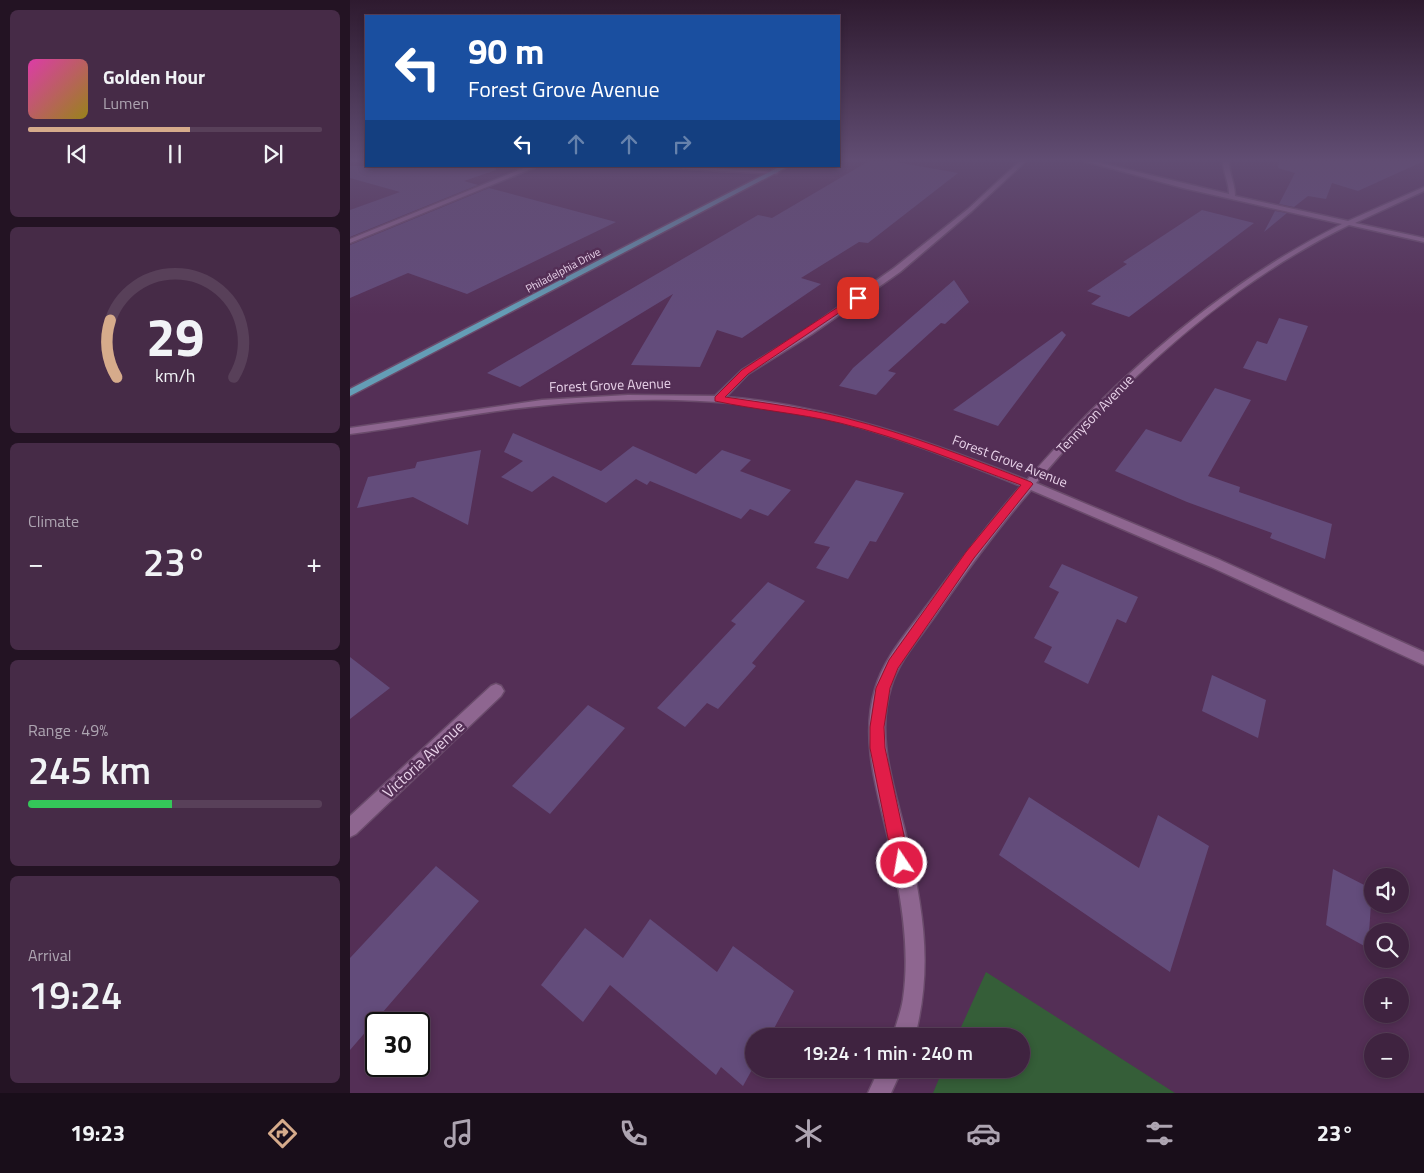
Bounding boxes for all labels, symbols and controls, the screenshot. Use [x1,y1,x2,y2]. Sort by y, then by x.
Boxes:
text: 90 m [468,24,544,78]
icon: left [385,35,450,100]
text: Golden Hour [103,62,205,91]
text: Forest Grove Avenue [468,72,660,106]
text: Lumen [103,91,149,115]
icon: left [509,130,537,158]
icon: ahead [562,130,590,158]
icon: ahead [615,130,643,158]
icon: right [668,130,696,158]
icon: previous [63,140,91,168]
icon: pause [161,140,189,168]
icon: next [259,140,287,168]
street label: Philadelphia Drive [523,243,604,297]
pin [837,277,879,319]
icon: arrive [844,284,872,312]
text: 29 [146,297,204,376]
text: km/h [155,362,195,389]
street label: Tennyson Avenue [1051,369,1138,458]
street label: Forest Grove Avenue [549,372,671,397]
street label: Forest Grove Avenue [949,429,1071,492]
text: Climate [28,509,79,533]
text: 23° [143,533,207,591]
text: − [28,541,44,584]
text: + [306,541,322,584]
street label: Victoria Avenue [377,715,469,803]
text: Range · 49% [28,718,108,742]
text: 245 km [28,741,151,799]
position arrow [875,836,927,888]
map controls [1364,868,1409,1078]
button: sound [1364,868,1409,913]
button: search [1364,923,1409,968]
text: Arrival [28,943,71,967]
text: 19:24 [28,966,122,1024]
button: + [1364,978,1409,1023]
speed limit sign: 30 [365,1012,430,1077]
button: − [1364,1033,1409,1078]
text: 19:24 · 1 min · 240 m [802,1038,973,1067]
text: 19:23 [70,1116,125,1150]
icon: directions [265,1116,300,1151]
icon: music [441,1116,476,1151]
icon: phone [616,1116,651,1151]
icon: climate [791,1116,826,1151]
icon: car [966,1116,1001,1151]
icon: filters [1142,1116,1177,1151]
text: 23° [1317,1116,1354,1150]

